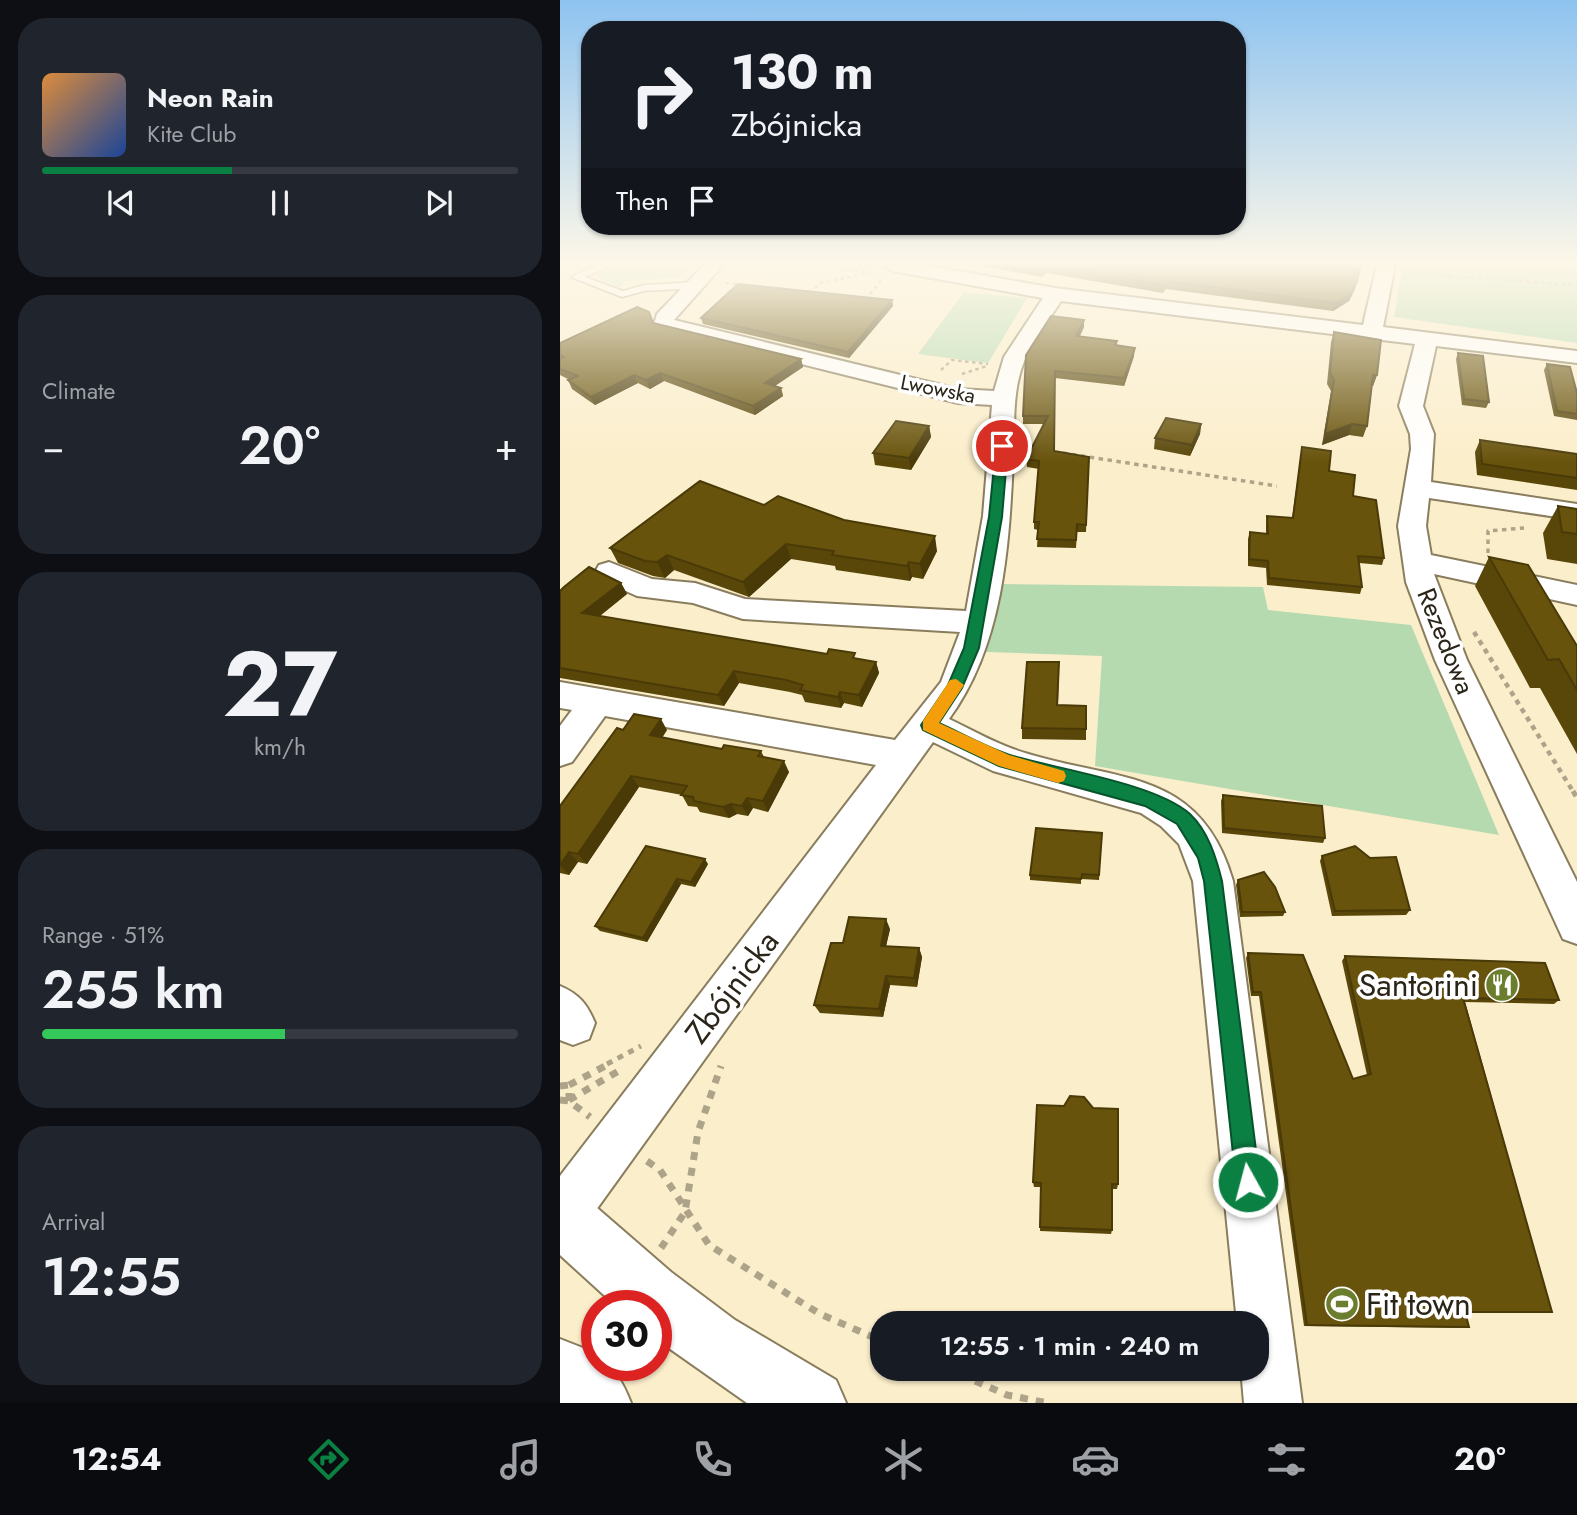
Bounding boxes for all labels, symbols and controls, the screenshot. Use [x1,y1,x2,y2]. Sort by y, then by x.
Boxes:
text: 130 m [731,37,874,107]
icon: right [616,49,707,140]
text: Neon Rain [147,79,274,117]
text: Zbójnicka [731,102,862,148]
text: Kite Club [147,117,236,151]
text: Then [616,182,669,220]
icon: arrive [683,182,721,220]
icon: previous [102,184,140,222]
icon: pause [261,184,299,222]
icon: next [420,184,458,222]
street label: Lwowska [898,367,978,411]
text: Climate [42,374,115,408]
text: 20° [239,408,320,484]
pin [972,416,1032,476]
text: − [42,419,64,474]
text: + [495,419,518,474]
icon: arrive [983,427,1021,465]
street label: Rezedowa [1408,582,1484,700]
text: 27 [223,619,337,750]
text: km/h [254,730,306,764]
text: Range · 51% [42,918,164,952]
street label: Zbójnicka [674,921,790,1053]
text: 255 km [42,952,225,1028]
place label: Santorini [1359,962,1478,1008]
restaurant icon: Santorini [1483,966,1521,1004]
position arrow [1211,1145,1285,1219]
text: Arrival [42,1205,105,1239]
text: 12:55 [42,1239,181,1315]
place label: Fit town [1366,1281,1471,1327]
sports icon: Fit town [1323,1285,1361,1323]
speed limit sign: 30 [581,1290,672,1381]
text: 12:55 · 1 min · 240 m [940,1327,1199,1365]
icon: directions [304,1435,353,1484]
icon: music [496,1435,545,1484]
icon: phone [688,1435,737,1484]
icon: climate [879,1435,928,1484]
icon: car [1071,1435,1120,1484]
icon: filters [1262,1435,1311,1484]
text: 12:54 [71,1436,162,1482]
text: 20° [1454,1436,1506,1482]

